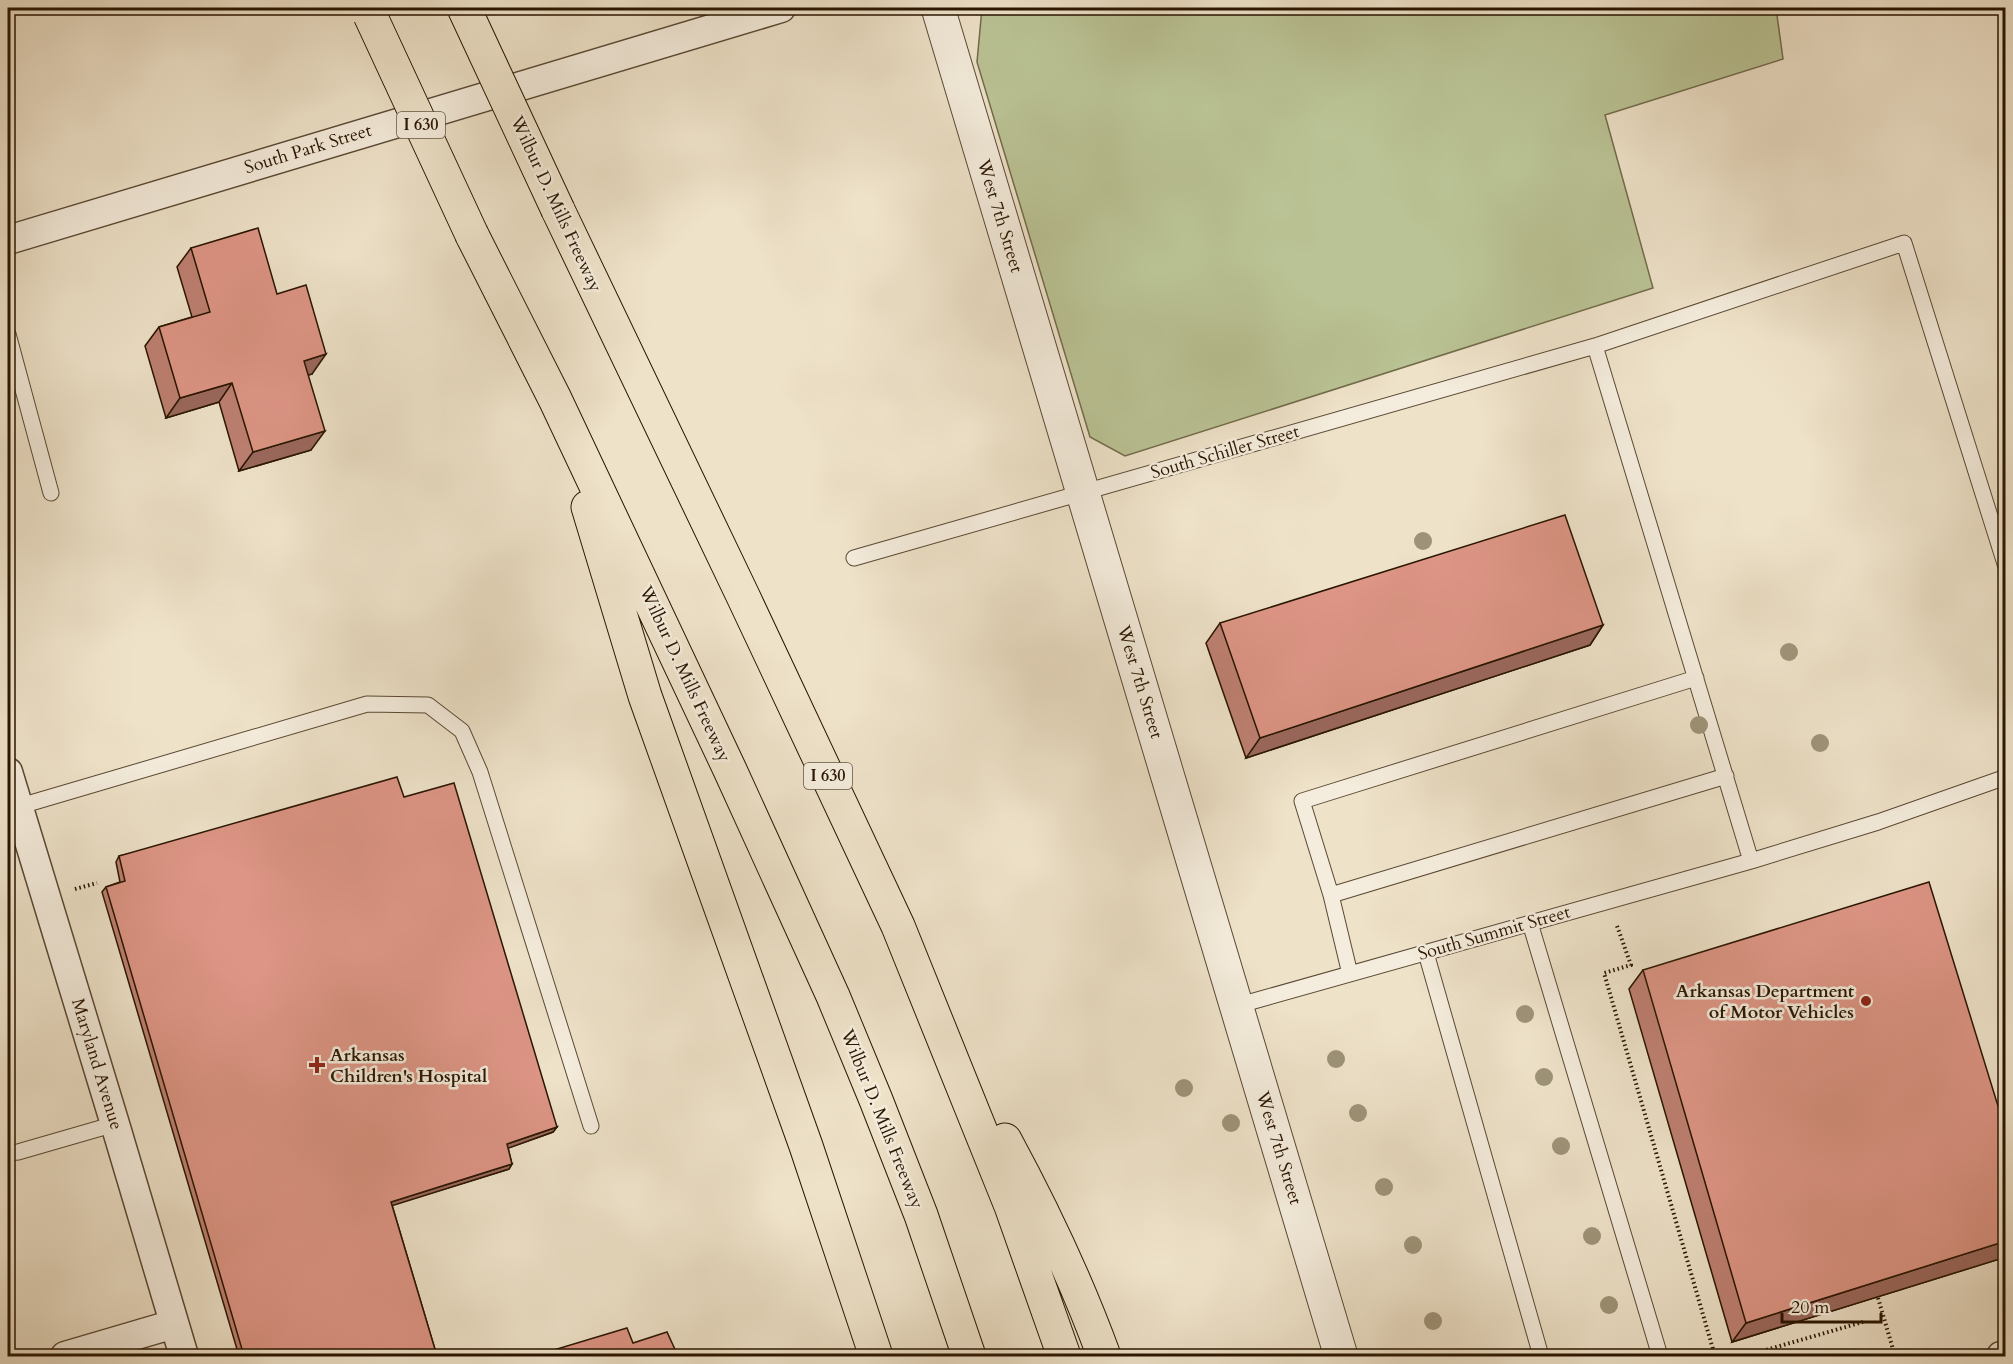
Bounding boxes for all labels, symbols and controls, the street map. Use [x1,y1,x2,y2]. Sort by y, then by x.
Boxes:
street label: Wilbur D. Mills Freeway [504,111,608,296]
road number: I 630 [397,112,445,138]
street label: South Park Street [241,118,375,180]
street label: West 7th Street [971,155,1029,276]
street label: South Schiller Street [1148,419,1302,485]
street label: Wilbur D. Mills Freeway [633,581,737,766]
street label: West 7th Street [1111,621,1169,742]
road number: I 630 [804,763,852,789]
street label: South Summit Street [1415,899,1573,967]
place label: Arkansas Department of Motor Vehicles [1676,979,1855,1025]
marker: Arkansas Department of Motor Vehicles [1859,994,1873,1008]
street label: Maryland Avenue [65,995,129,1133]
street label: Wilbur D. Mills Freeway [834,1025,930,1213]
place label: Arkansas Children's Hospital [330,1043,487,1089]
marker: Arkansas Children's Hospital [308,1056,326,1074]
street label: West 7th Street [1250,1087,1308,1208]
scale bar [1782,1286,1881,1324]
text: 20 m [1791,1295,1830,1320]

